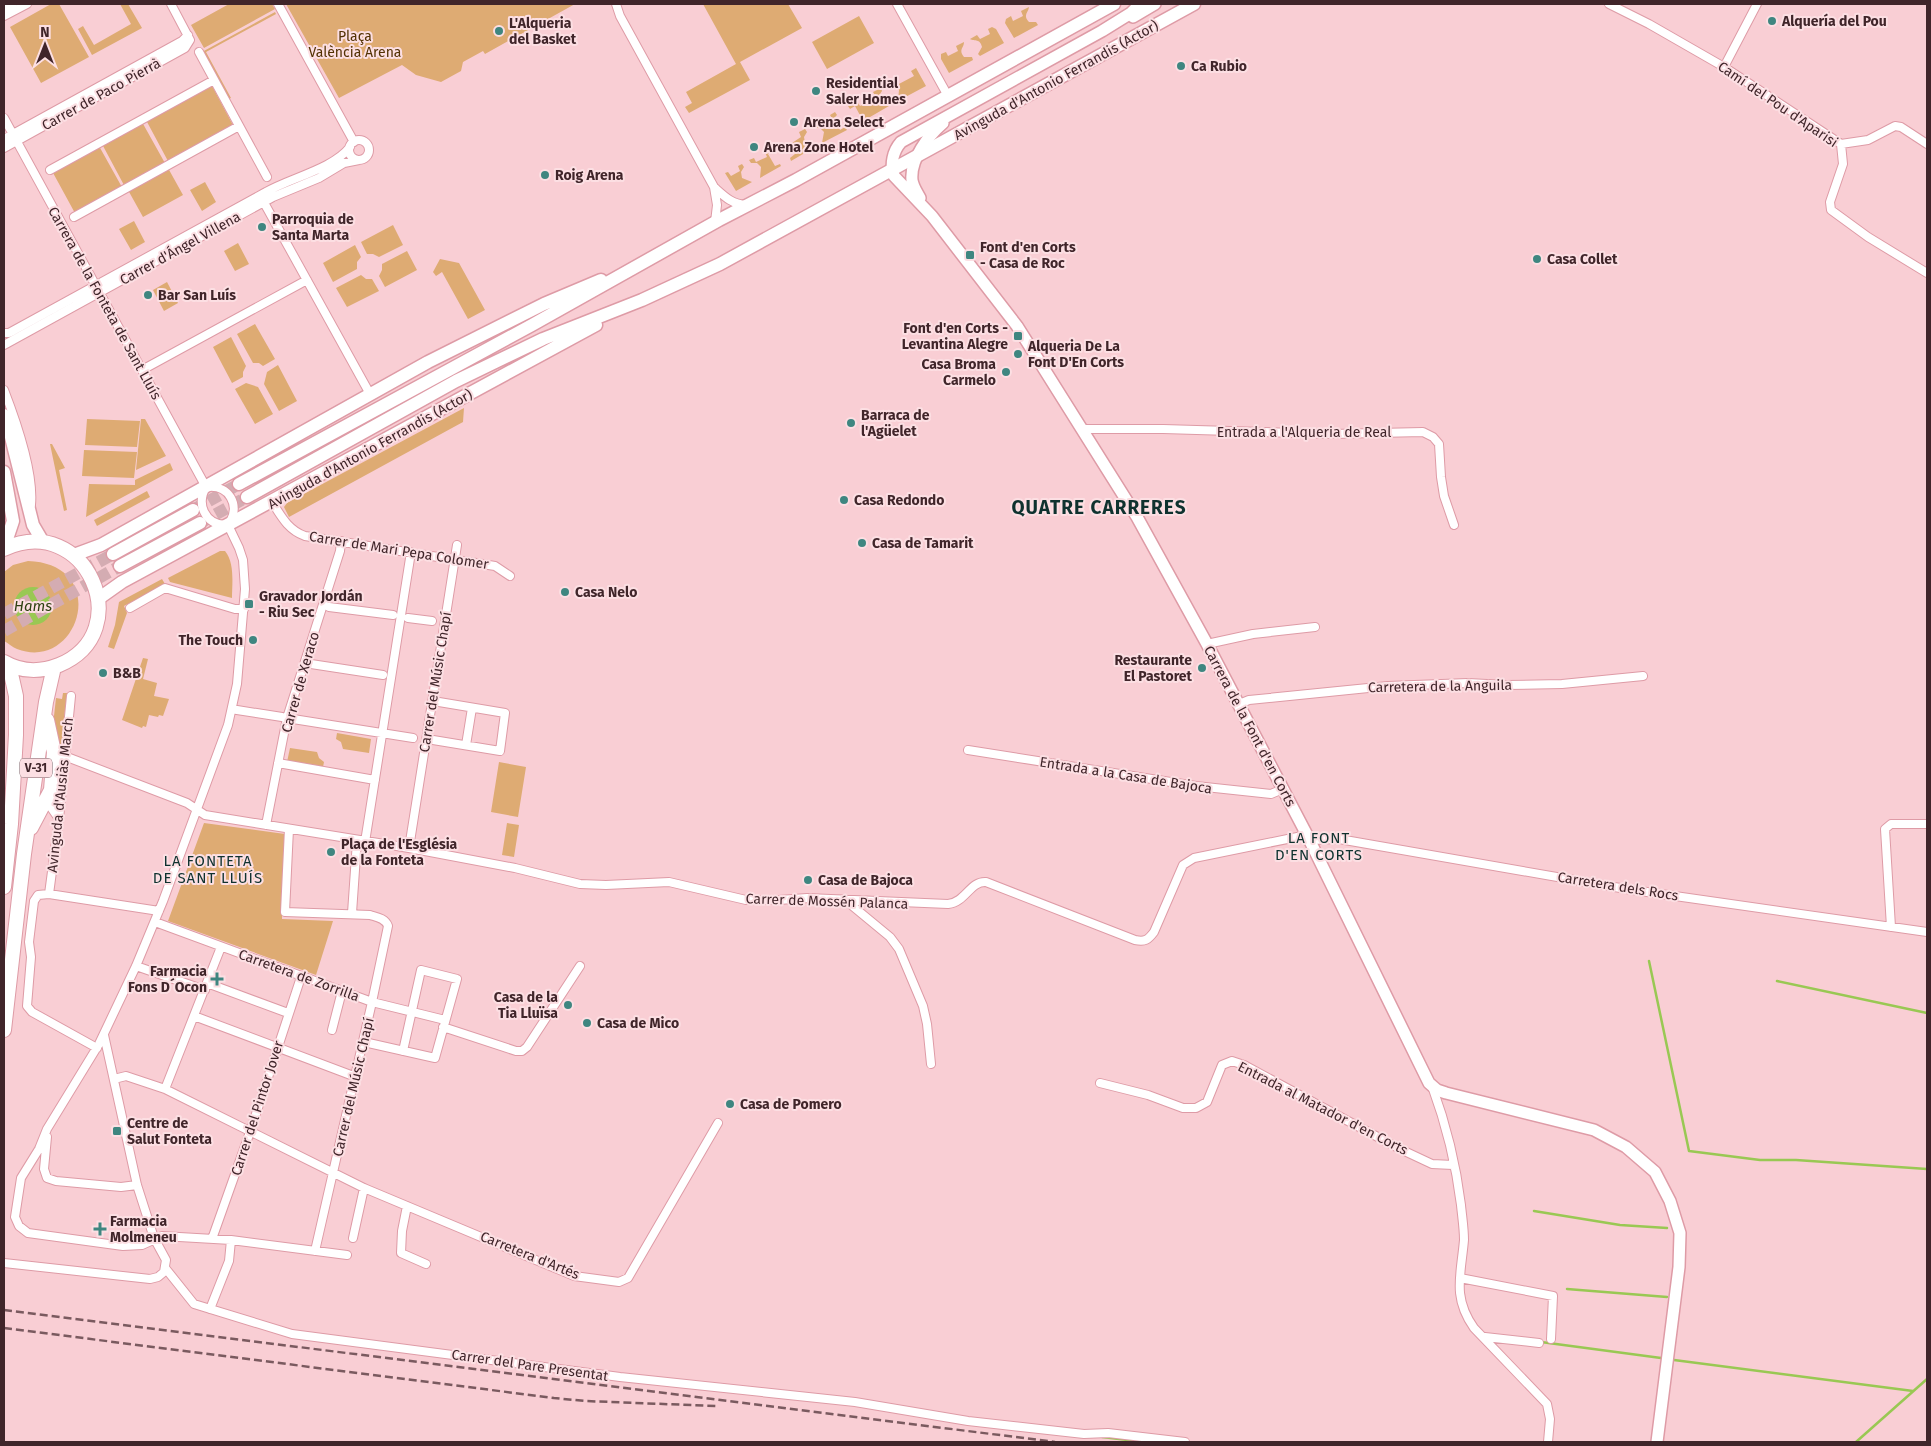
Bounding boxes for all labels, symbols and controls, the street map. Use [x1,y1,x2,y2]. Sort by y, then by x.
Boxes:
place label: Alquería del Pou [1781,13,1887,30]
place label: L'Alqueria del Basket [509,15,577,48]
marker: Alquería del Pou [1766,15,1778,27]
street label: Avinguda d'Antonio Ferrandis (Actor) [951,17,1162,144]
north arrow [20,20,70,70]
text: N [40,24,50,41]
marker: L'Alqueria del Basket [493,25,505,37]
park label: Plaça València Arena [309,28,402,61]
street label: Carrer de Paco Pierrà [39,55,164,134]
place label: Ca Rubio [1191,58,1247,75]
street label: Camí del Pou d'Aparisi [1714,58,1841,151]
marker: Ca Rubio [1175,60,1187,72]
place label: Residential Saler Homes [826,75,906,108]
marker: Residential Saler Homes [810,85,822,97]
place label: Arena Select [803,114,885,131]
marker: Arena Select [788,116,800,128]
place label: Arena Zone Hotel [763,139,874,156]
marker: Arena Zone Hotel [748,141,760,153]
place label: Roig Arena [555,167,624,184]
marker: Roig Arena [539,169,551,181]
street label: Carrera de la Fonteta de Sant Lluís [44,204,165,403]
street label: Carrer d'Ángel Villena [116,207,244,289]
place label: Parroquia de Santa Marta [272,211,354,244]
marker: Parroquia de Santa Marta [256,221,268,233]
place label: Font d'en Corts - Casa de Roc [980,239,1076,272]
marker: Font d'en Corts - Casa de Roc [964,249,976,261]
place label: Casa Collet [1547,251,1618,268]
marker: Casa Collet [1531,253,1543,265]
place label: Bar San Luís [158,287,236,304]
marker: Bar San Luís [142,289,154,301]
place label: Font d'en Corts - Levantina Alegre [902,320,1008,353]
marker: Font d'en Corts - Levantina Alegre [1012,330,1024,342]
place label: Alqueria De La Font D'En Corts [1027,338,1124,371]
marker: Alqueria De La Font D'En Corts [1012,348,1024,360]
place label: Casa Broma Carmelo [921,356,996,389]
marker: Casa Broma Carmelo [1000,366,1012,378]
street label: Avinguda d'Antonio Ferrandis (Actor) [265,386,476,513]
place label: Barraca de l'Agüelet [861,407,930,440]
marker: Barraca de l'Agüelet [845,417,857,429]
street label: Entrada a l'Alqueria de Real [1217,424,1391,441]
place label: Casa Redondo [854,492,944,509]
marker: Casa Redondo [838,494,850,506]
district label: QUATRE CARRERES [1012,496,1187,519]
street label: Carrer de Mari Pepa Colomer [308,528,490,573]
place label: Casa de Tamarit [872,535,974,552]
marker: Casa de Tamarit [856,537,868,549]
place label: Casa Nelo [575,584,637,601]
marker: Casa Nelo [559,586,571,598]
place label: Gravador Jordán - Riu Sec [259,588,363,621]
water label: Hams [14,597,52,615]
marker: Gravador Jordán - Riu Sec [243,598,255,610]
street label: Carrer del Músic Chapí [416,611,455,754]
street label: Carrer de Xeraco [278,630,323,735]
place label: The Touch [179,632,243,649]
marker: The Touch [247,634,259,646]
street label: Carrera de la Font d'en Corts [1200,643,1299,810]
place label: Restaurante El Pastoret [1114,652,1193,685]
marker: Restaurante El Pastoret [1196,662,1208,674]
place label: B&B [113,665,141,682]
marker: B&B [97,667,109,679]
street label: Carretera de la Anguila [1368,677,1512,696]
street label: Avinguda d'Ausiàs March [44,717,77,873]
street label: Entrada a la Casa de Bajoca [1038,753,1213,798]
road number: V-31 [20,758,52,778]
district label: LA FONT D'EN CORTS [1275,829,1363,864]
place label: Plaça de l'Església de la Fonteta [341,836,458,869]
marker: Plaça de l'Església de la Fonteta [325,846,337,858]
district label: LA FONTETA DE SANT LLUÍS [153,852,263,887]
street label: Carretera dels Rocs [1556,869,1680,905]
place label: Casa de Bajoca [818,872,913,889]
marker: Casa de Bajoca [802,874,814,886]
street label: Carrer de Mossén Palanca [745,890,909,913]
street label: Carretera de Zorrilla [236,946,362,1005]
place label: Farmacia Fons D´Ocon [128,963,207,996]
marker: Farmacia Fons D´Ocon [211,973,223,985]
place label: Casa de la Tia Lluïsa [494,989,558,1022]
marker: Casa de la Tia Lluïsa [562,999,574,1011]
place label: Casa de Mico [597,1015,679,1032]
street label: Carrer del Músic Chapí [329,1016,378,1158]
marker: Casa de Mico [581,1017,593,1029]
street label: Carrer del Pintor Jover [228,1038,288,1178]
street label: Entrada al Matador d'en Corts [1235,1058,1411,1159]
place label: Casa de Pomero [740,1096,842,1113]
marker: Casa de Pomero [724,1098,736,1110]
place label: Centre de Salut Fonteta [127,1115,212,1148]
marker: Centre de Salut Fonteta [111,1125,123,1137]
place label: Farmacia Molmeneu [110,1213,177,1246]
marker: Farmacia Molmeneu [94,1223,106,1235]
street label: Carretera d'Artés [478,1228,582,1283]
street label: Carrer del Pare Presentat [450,1346,610,1385]

